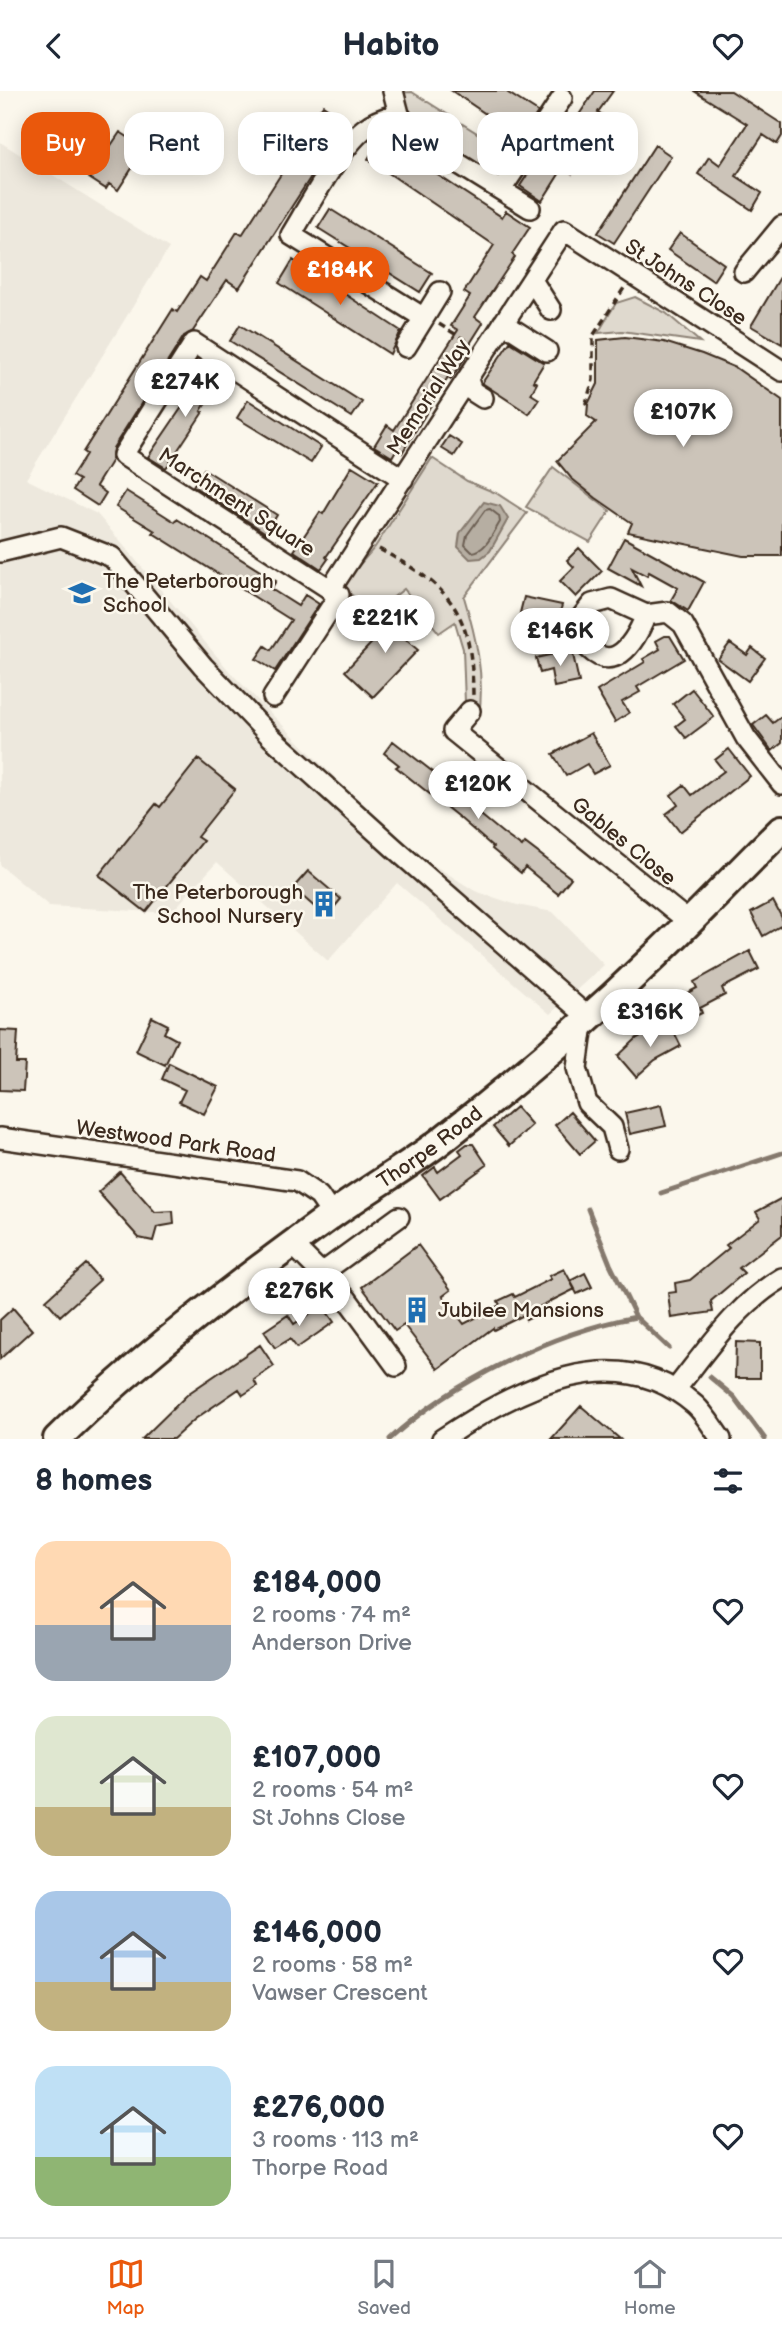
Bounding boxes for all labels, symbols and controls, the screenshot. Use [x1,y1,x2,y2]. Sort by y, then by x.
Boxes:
text: Habito [342,26,440,65]
icon: back [35,27,73,65]
icon: heart [709,27,747,65]
chip: Buy [21,112,110,175]
chip: Rent [124,112,224,175]
chip: Filters [238,112,353,175]
chip: New [367,112,463,175]
chip: Apartment [477,112,638,175]
street label: St Johns Close [620,234,751,331]
pin: £184K [291,247,389,307]
text: £184K [307,256,374,284]
street label: Memorial Way [382,334,475,460]
pin: £274K [136,359,234,419]
text: £274K [150,368,220,396]
pin: £107K [634,389,732,449]
text: £107K [650,398,716,426]
street label: Marchment Square [154,443,320,562]
place label: The Peterborough School [103,569,274,618]
school or university icon: The Peterborough School [67,578,97,608]
pin: £221K [336,595,434,655]
text: £221K [352,604,418,632]
pin: £146K [511,609,609,668]
text: £146K [526,617,594,645]
pin: £120K [429,761,527,821]
text: £120K [444,770,512,798]
street label: Gables Close [567,792,681,891]
place label: The Peterborough School Nursery [132,880,303,929]
building icon: The Peterborough School Nursery [309,889,339,919]
pin: £316K [601,989,699,1049]
text: £316K [617,998,684,1026]
street label: Thorpe Road [373,1101,488,1194]
street label: Westwood Park Road [75,1115,277,1168]
pin: £276K [250,1269,348,1328]
text: £276K [264,1277,334,1305]
building icon: Jubilee Mansions [402,1295,432,1325]
place label: Jubilee Mansions [438,1298,604,1323]
icon: filters [709,1462,747,1500]
text: 8 homes [35,1463,152,1499]
text: £184,000 [252,1565,382,1601]
icon: home [91,1569,175,1653]
icon: heart [709,1592,747,1630]
text: 2 rooms · 74 m² [252,1601,411,1629]
text: Anderson Drive [252,1629,412,1657]
text: £107,000 [252,1740,381,1776]
icon: home [91,1744,175,1828]
icon: heart [709,1767,747,1805]
text: 2 rooms · 54 m² [252,1776,414,1804]
text: St Johns Close [252,1804,405,1832]
text: £146,000 [252,1915,382,1951]
icon: home [91,1919,175,2003]
icon: heart [709,1942,747,1980]
text: 2 rooms · 58 m² [252,1951,413,1979]
text: Vawser Crescent [252,1979,428,2007]
text: £276,000 [252,2090,385,2126]
icon: home [91,2094,175,2178]
icon: heart [709,2117,747,2155]
text: 3 rooms · 113 m² [252,2126,419,2154]
text: Thorpe Road [252,2154,388,2182]
tab: Map [106,2255,145,2320]
tab: Saved [358,2255,411,2320]
tab: Home [624,2255,676,2320]

